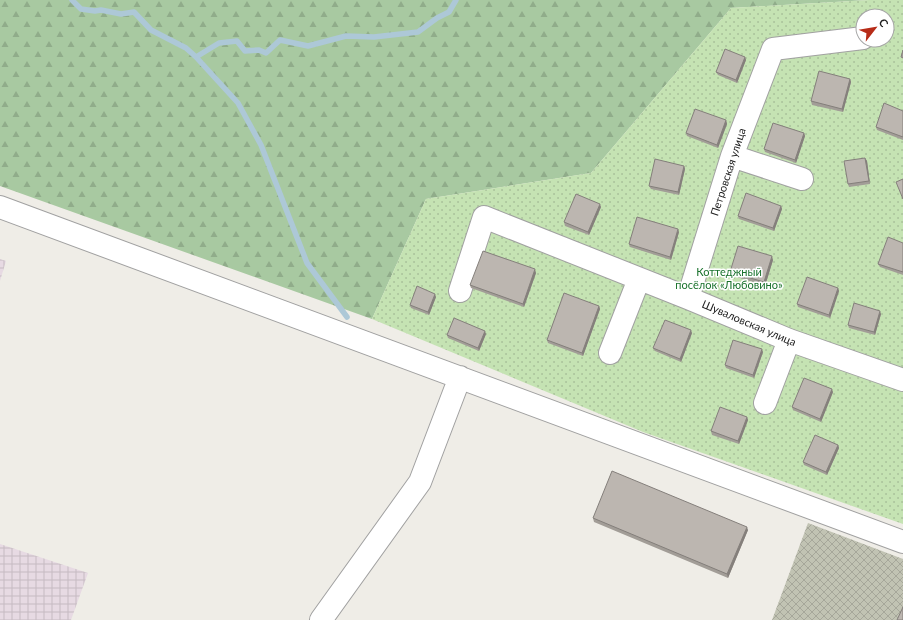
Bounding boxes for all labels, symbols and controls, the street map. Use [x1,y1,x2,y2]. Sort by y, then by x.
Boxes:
north arrow [855,8,895,48]
text: С [877,16,892,30]
street label: Петровская улица [707,126,748,217]
park label: Коттеджный посёлок «Любовино» [675,265,783,291]
street label: Шуваловская улица [700,297,798,348]

